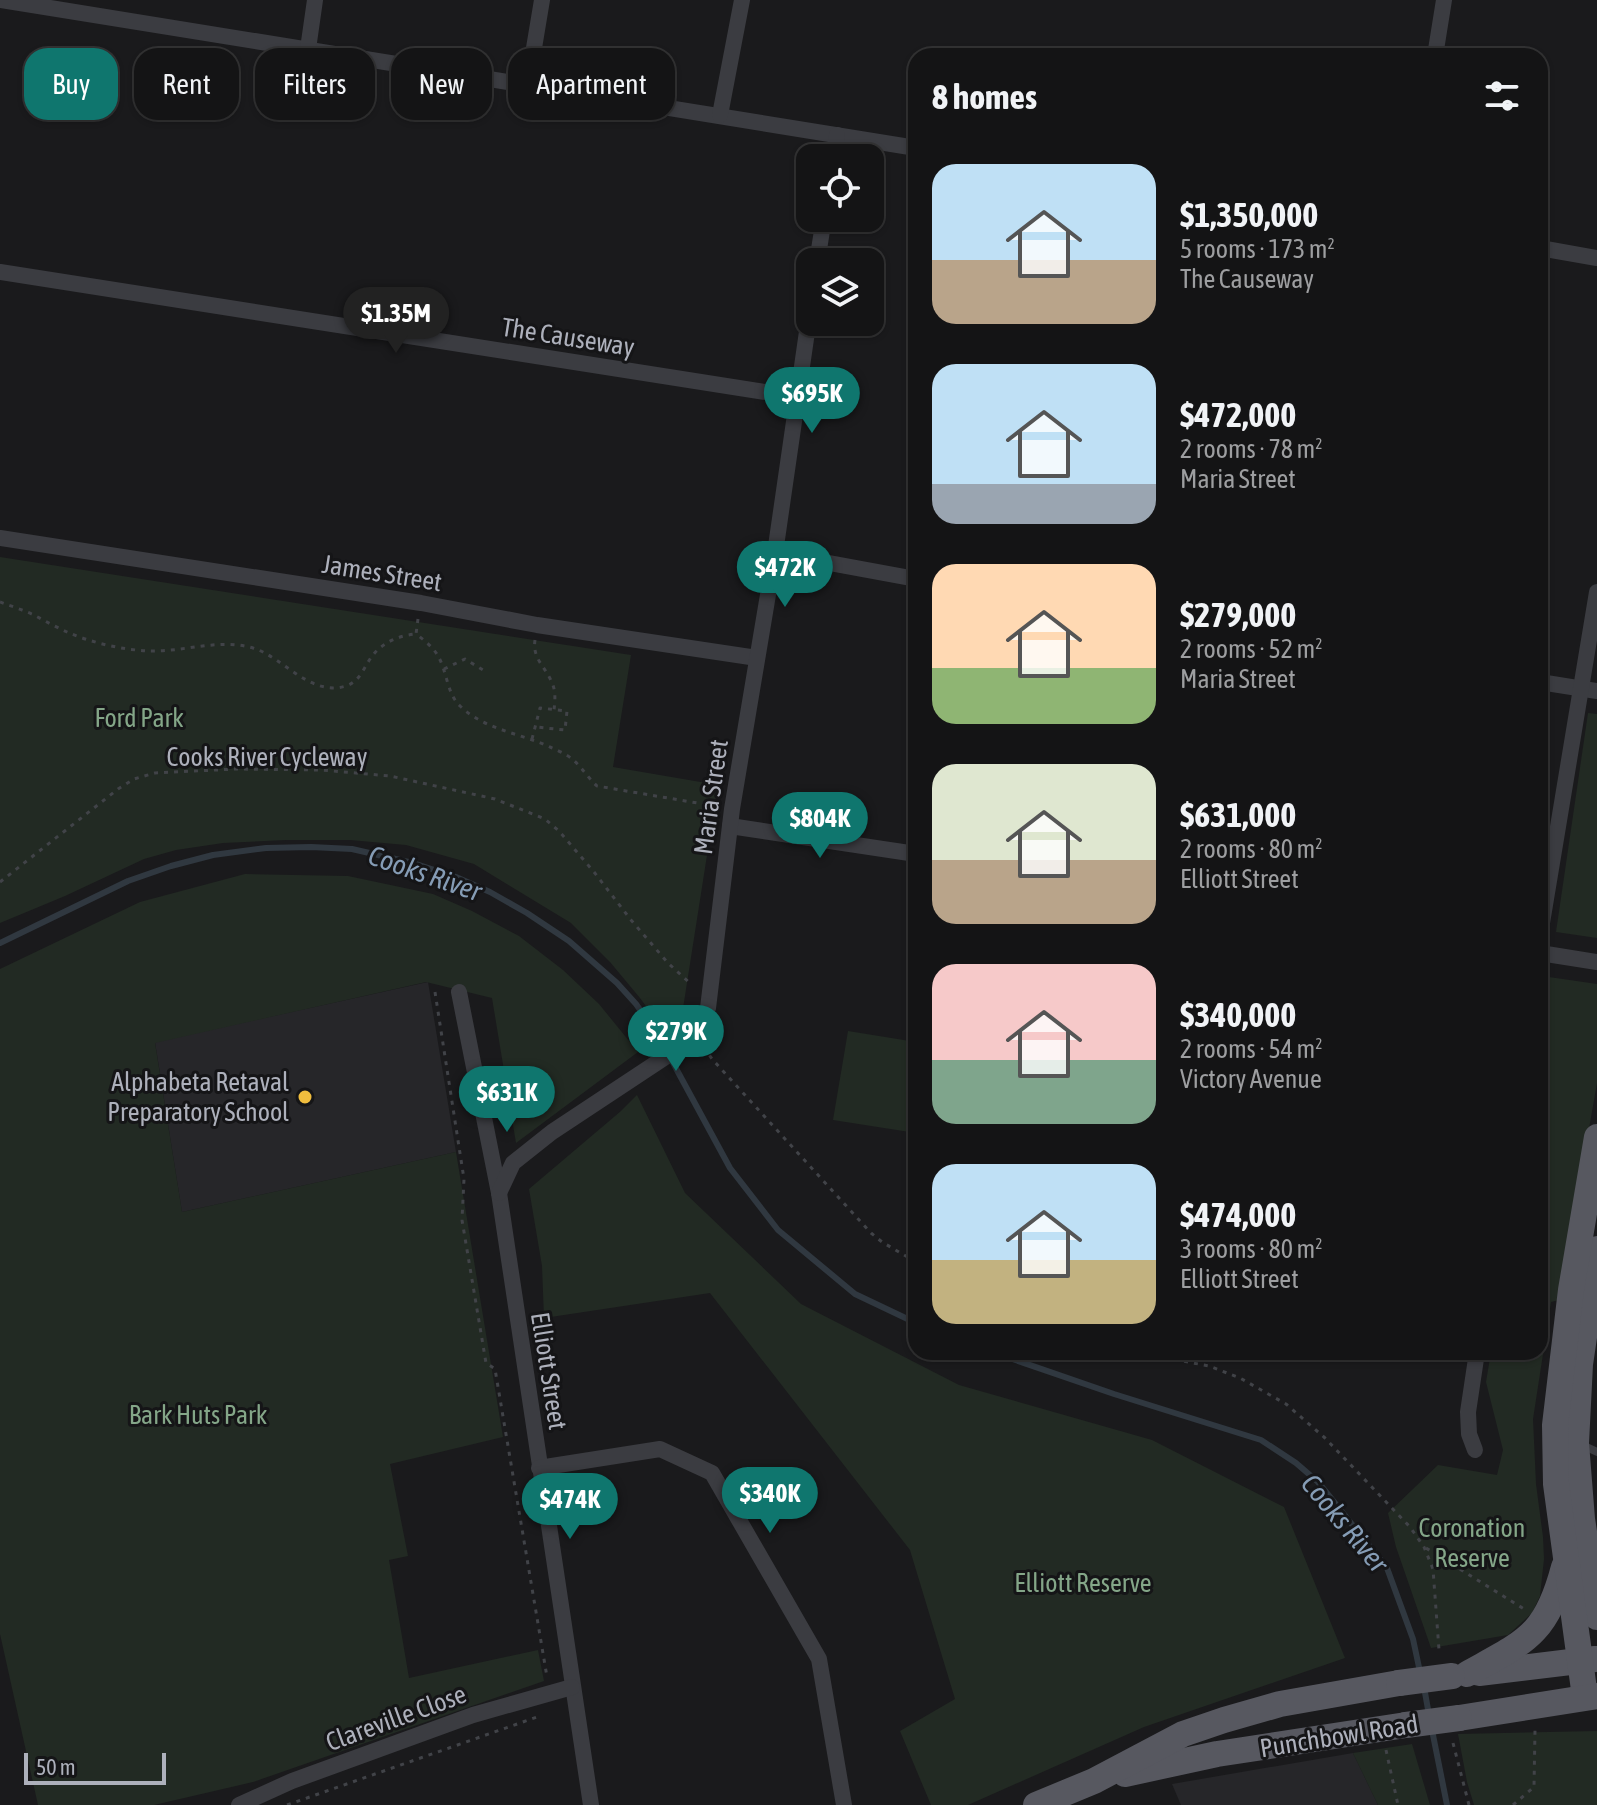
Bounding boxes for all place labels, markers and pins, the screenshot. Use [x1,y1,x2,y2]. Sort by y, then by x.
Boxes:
pin: $1.35M [331,287,461,355]
pin: $695K [756,367,868,435]
pin: $472K [729,541,841,609]
pin: $804K [764,792,876,860]
pin: $279K [620,1005,732,1073]
pin: $631K [451,1066,563,1134]
place label: Alphabeta Retaval Preparatory School [107,1067,289,1127]
marker: Alphabeta Retaval Preparatory School [296,1088,314,1106]
pin: $340K [714,1467,826,1535]
pin: $474K [514,1473,626,1541]

